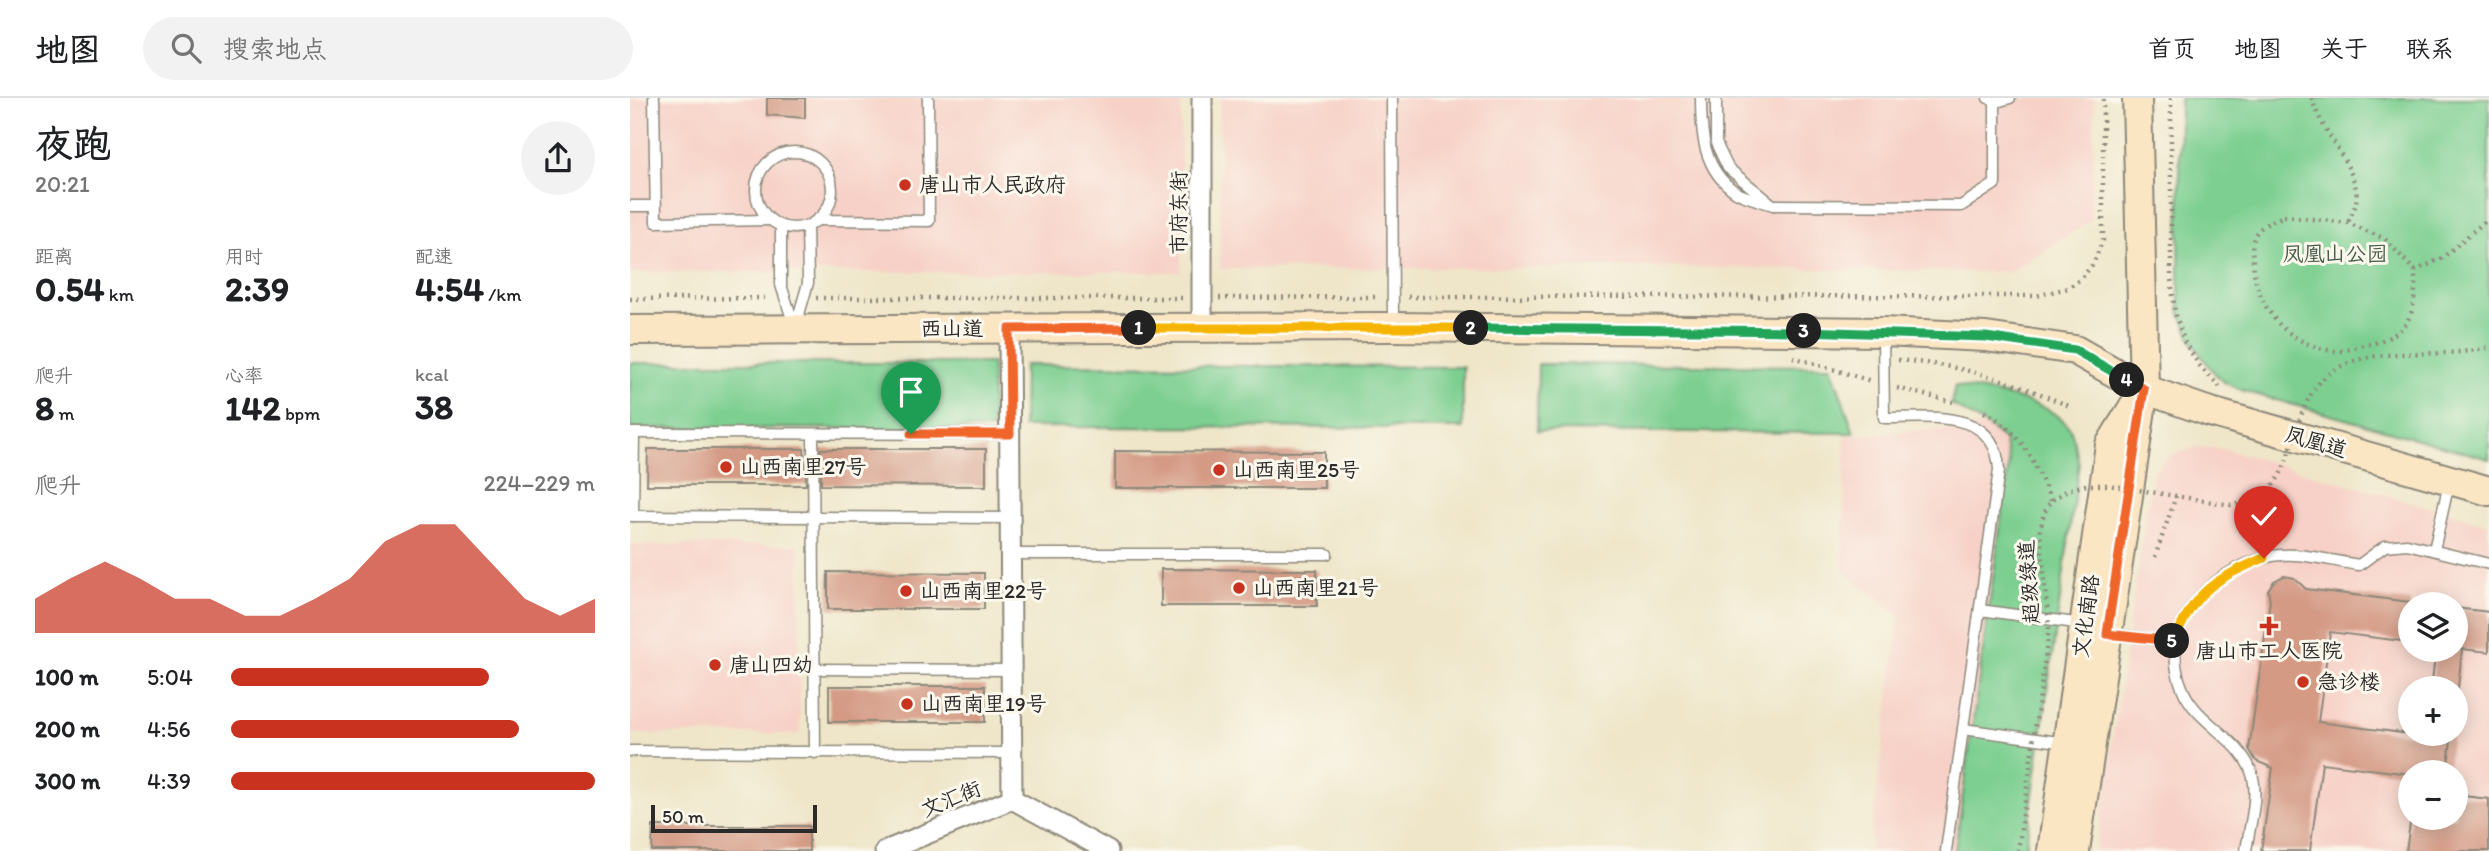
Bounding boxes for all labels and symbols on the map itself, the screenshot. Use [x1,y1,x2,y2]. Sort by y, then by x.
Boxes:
street label: 市府东街 [1166,171,1191,255]
place label: 唐山市人民政府 [919,172,1066,197]
marker: 唐山市人民政府 [897,177,913,193]
park label: 凤凰山公园 [2283,241,2388,266]
pin: 1 [1121,310,1156,345]
pin: 2 [1454,310,1488,345]
pin: 3 [1786,314,1822,348]
street label: 西山道 [921,316,984,341]
pin [881,362,941,434]
pin: 4 [2110,362,2144,398]
street label: 凤凰道 [2282,421,2350,462]
place label: 山西南里27号 [740,454,866,479]
place label: 山西南里25号 [1233,457,1360,482]
marker: 山西南里27号 [718,459,734,475]
marker: 山西南里25号 [1211,462,1227,478]
pin [2234,486,2294,558]
street label: 超级绿道 [2013,539,2044,625]
street label: 文化南路 [2067,573,2104,659]
place label: 山西南里21号 [1253,575,1379,600]
place label: 山西南里22号 [920,578,1047,603]
marker: 山西南里21号 [1231,580,1247,596]
marker: 山西南里22号 [898,583,914,599]
marker: 唐山市工人医院 [2259,616,2279,636]
pin: 5 [2154,624,2190,658]
place label: 唐山市工人医院 [2196,638,2343,663]
place label: 唐山四幼 [729,652,813,677]
marker: 唐山四幼 [707,657,723,673]
place label: 急诊楼 [2317,669,2380,694]
marker: 急诊楼 [2295,674,2311,690]
place label: 山西南里19号 [921,691,1047,716]
marker: 山西南里19号 [899,696,915,712]
street label: 文汇街 [917,775,985,822]
scale bar [651,802,817,834]

